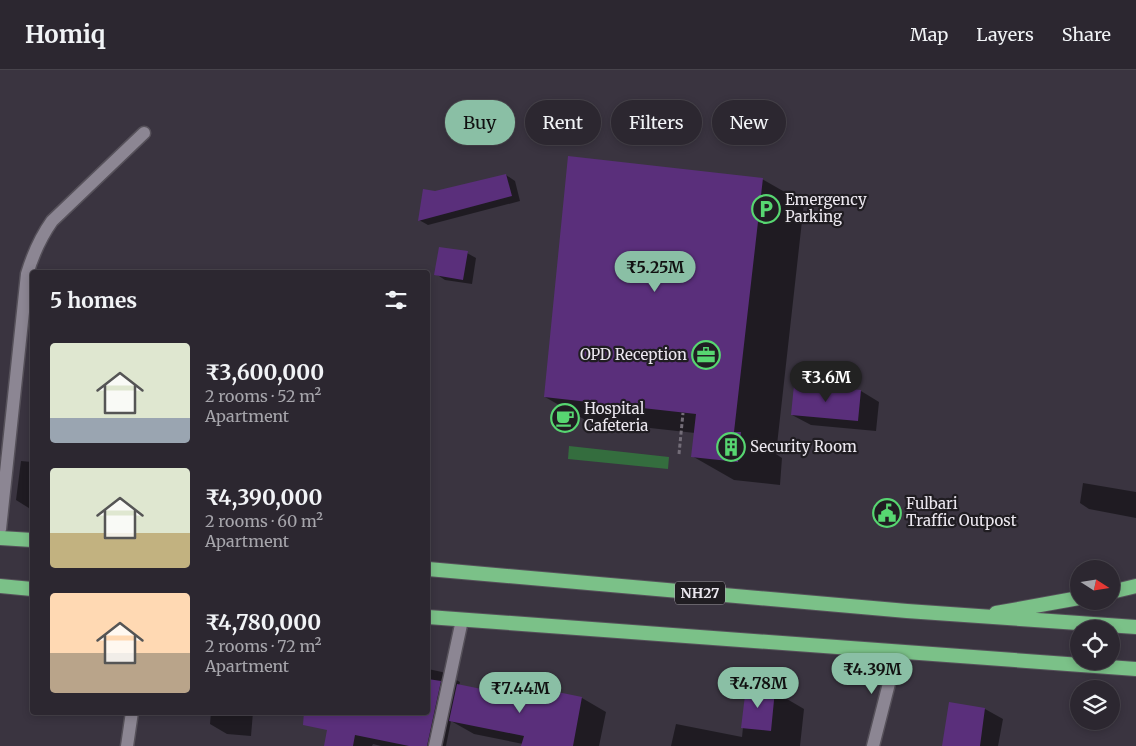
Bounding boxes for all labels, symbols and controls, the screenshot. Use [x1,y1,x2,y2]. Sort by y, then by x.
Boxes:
text: Homiq [25,19,105,50]
text: Map [910,23,948,46]
text: Layers [976,23,1034,46]
text: Share [1062,23,1111,46]
chip: Buy [445,100,515,145]
chip: Rent [525,100,601,145]
chip: Filters [611,100,702,145]
chip: New [712,100,786,145]
place label: Emergency Parking [785,190,867,226]
parking icon: Emergency Parking [751,194,781,224]
pin: ₹5.25M [614,250,696,293]
text: ₹5.25M [626,257,684,277]
icon: filters [382,286,410,314]
text: 5 homes [50,287,137,314]
office icon: OPD Reception [691,340,721,370]
place label: OPD Reception [580,345,687,364]
text: ₹3,600,000 [205,359,324,386]
pin: ₹3.6M [791,360,861,403]
icon: home [90,363,150,423]
text: ₹3.6M [801,367,851,387]
text: 2 rooms · 52 m² [205,386,321,406]
place label: Hospital Cafeteria [584,399,648,435]
cafe icon: Hospital Cafeteria [550,403,580,433]
text: Apartment [205,406,289,426]
building icon: Security Room [716,432,746,462]
place label: Security Room [750,437,857,456]
text: ₹4,390,000 [205,484,322,511]
icon: home [90,488,150,548]
place label: Fulbari Traffic Outpost [906,494,1017,530]
public building icon: Fulbari Traffic Outpost [872,498,902,528]
text: 2 rooms · 60 m² [205,511,323,531]
text: Apartment [205,531,289,551]
north arrow [1070,560,1120,610]
map controls [1070,560,1120,730]
road number: NH27 [675,582,725,604]
text: ₹4,780,000 [205,609,321,636]
icon: home [90,613,150,673]
button: locate [1070,620,1120,670]
text: 2 rooms · 72 m² [205,636,321,656]
pin: ₹4.39M [831,652,913,695]
text: Apartment [205,656,289,676]
text: ₹4.39M [843,659,901,679]
pin: ₹4.78M [717,666,799,709]
pin: ₹7.44M [479,672,561,714]
text: ₹4.78M [729,673,787,693]
text: ₹7.44M [490,678,550,698]
button: layers [1070,680,1120,730]

